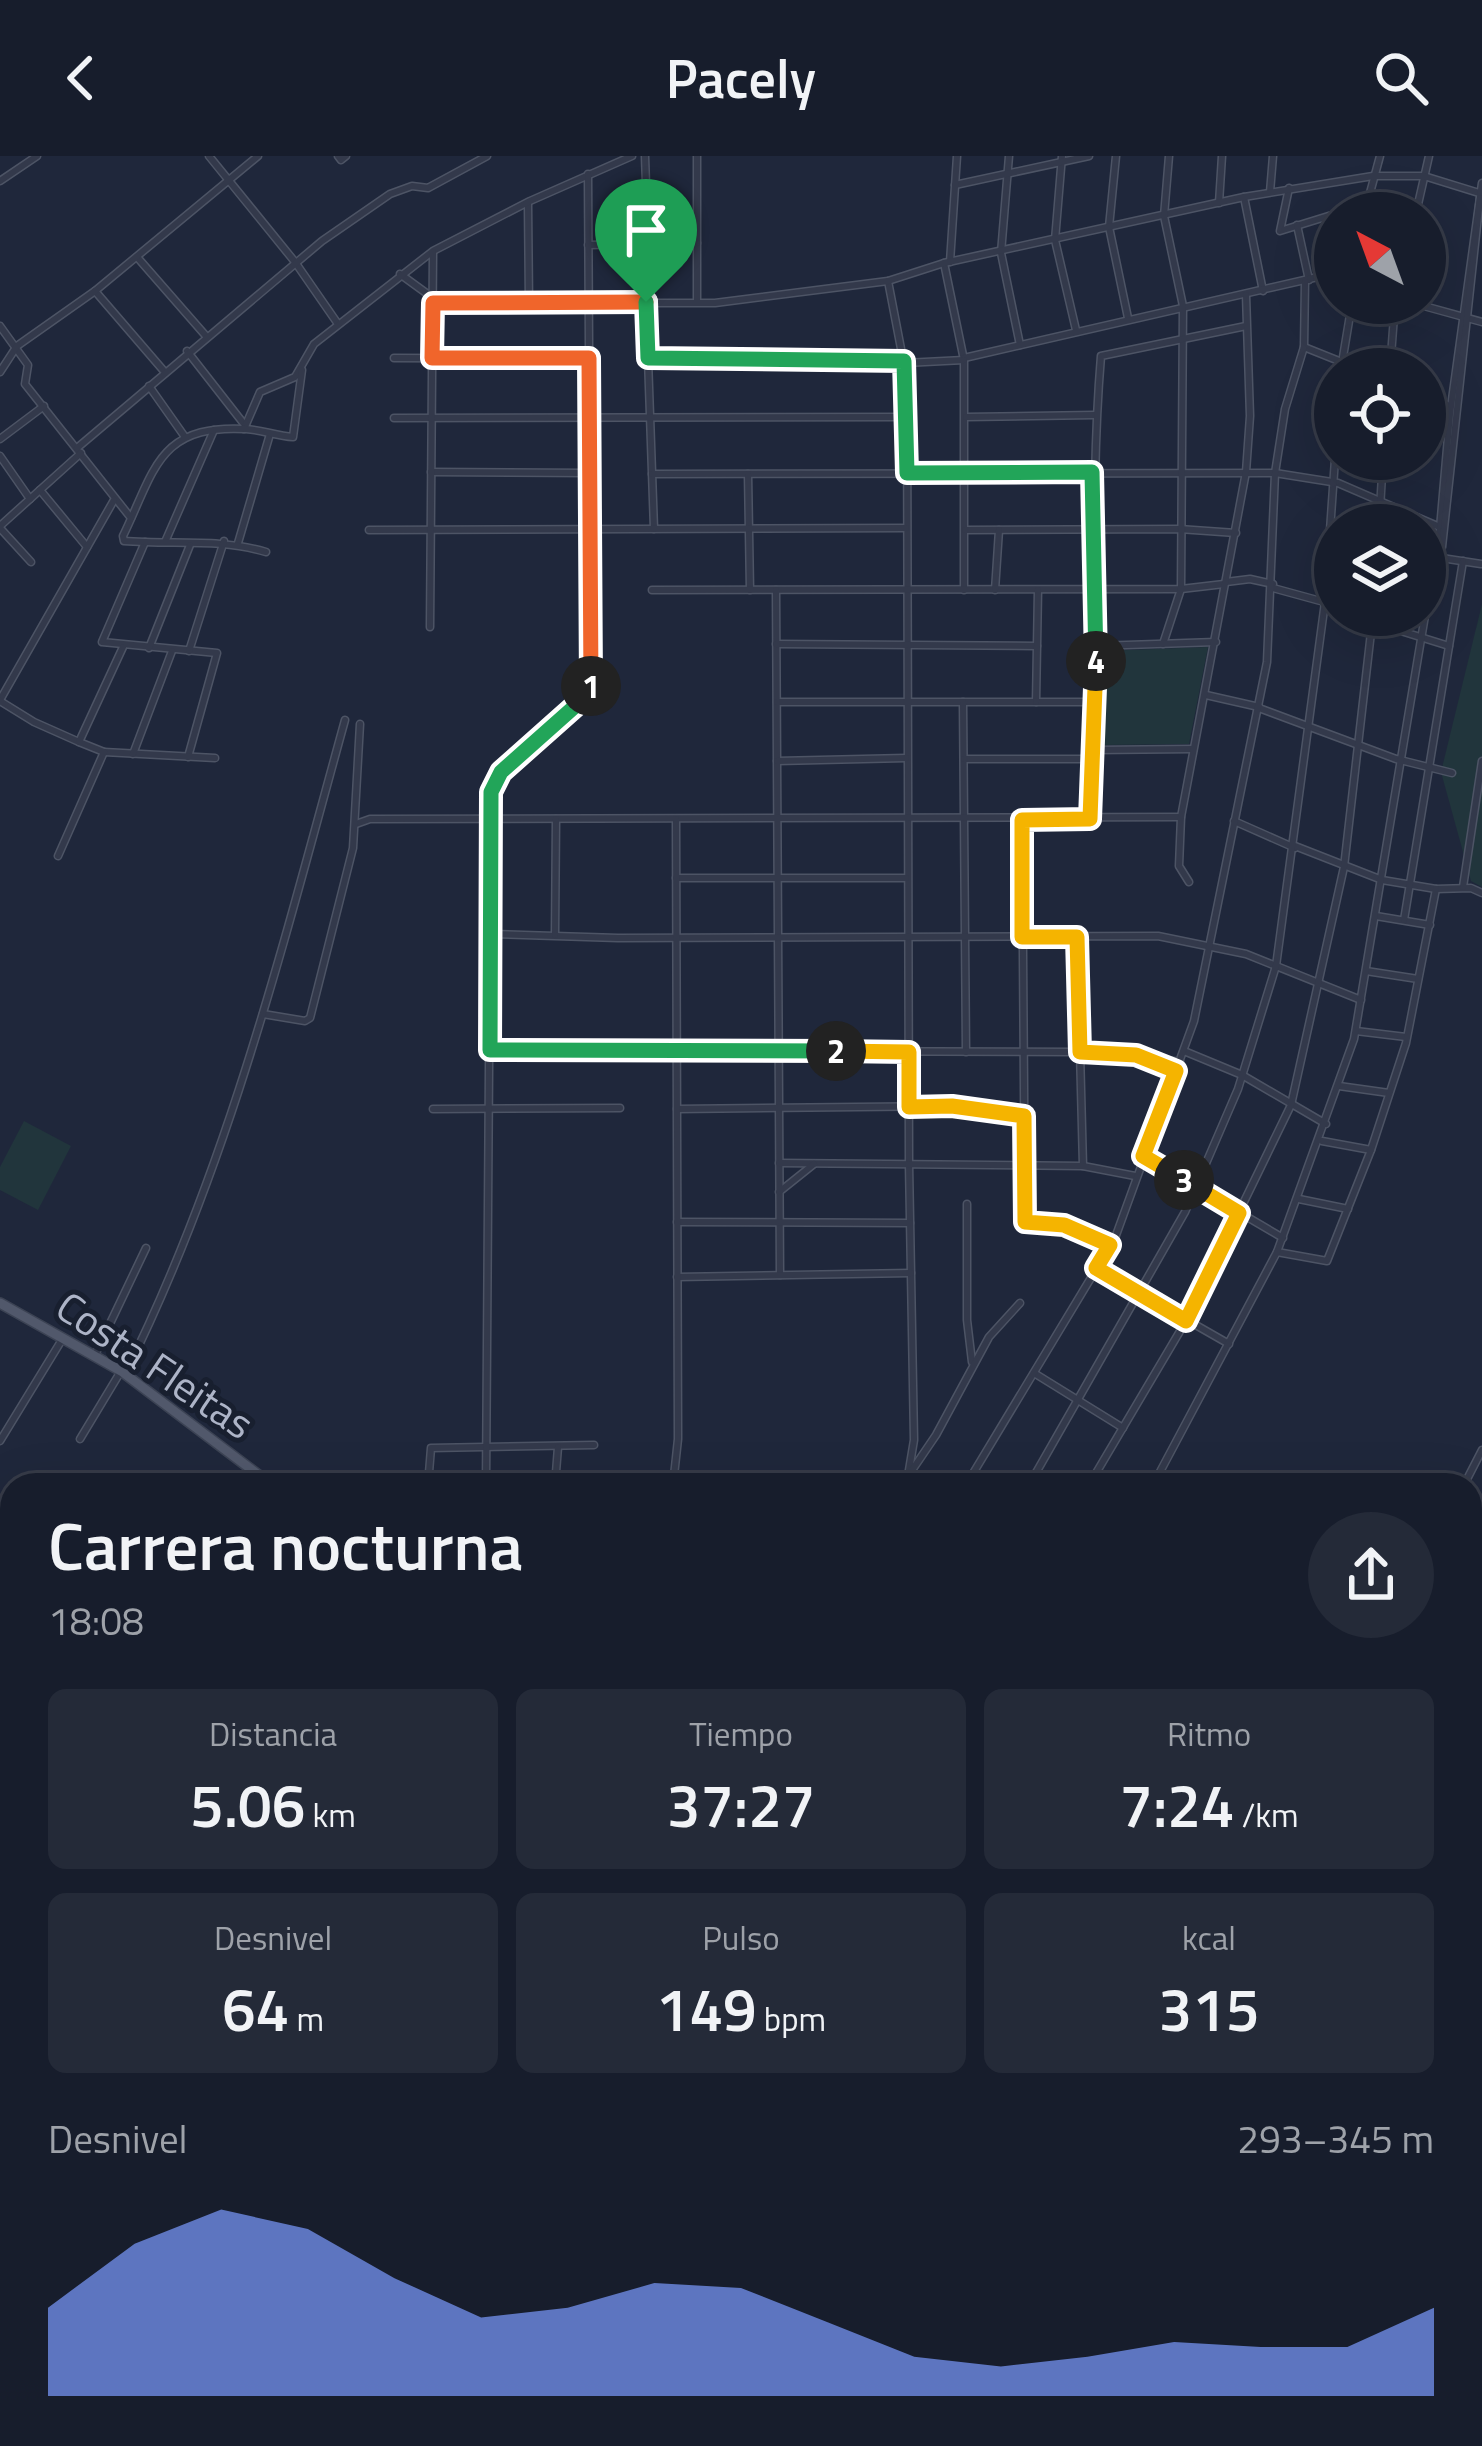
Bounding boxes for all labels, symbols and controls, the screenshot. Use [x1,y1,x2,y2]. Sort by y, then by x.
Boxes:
text: Pacely [666,37,816,119]
icon: back [48,45,114,111]
icon: search [1368,45,1434,111]
pin [595,179,697,302]
north arrow [1314,192,1446,324]
map controls [1314,192,1446,636]
icon: arrive [613,197,679,263]
button: locate [1314,348,1446,480]
button: layers [1314,504,1446,636]
pin: 4 [1066,631,1126,691]
text: 4 [1087,636,1105,686]
pin: 1 [561,656,621,716]
text: 1 [582,661,600,711]
pin: 2 [806,1021,866,1081]
text: 2 [827,1026,845,1076]
pin: 3 [1154,1150,1214,1210]
text: 3 [1175,1155,1193,1205]
street label: Costa Fleitas [44,1274,267,1454]
text: Carrera nocturna [48,1495,523,1596]
button: share [1308,1512,1434,1638]
text: 18:08 [48,1591,144,1650]
text: Distancia [209,1709,337,1759]
text: Tiempo [689,1709,793,1759]
text: Ritmo [1167,1709,1251,1759]
text: 5.06 [190,1759,305,1850]
text: 37:27 [667,1759,815,1850]
text: 7:24 [1119,1759,1234,1850]
text: km [305,1790,356,1840]
text: /km [1234,1790,1299,1840]
text: Desnivel [214,1913,332,1963]
text: Pulso [702,1913,780,1963]
text: kcal [1182,1913,1236,1963]
text: 64 [222,1963,289,2054]
text: 149 [656,1963,757,2054]
text: 315 [1159,1963,1259,2054]
text: m [289,1994,324,2044]
text: bpm [757,1994,826,2044]
text: Desnivel [48,2109,188,2168]
text: 293–345 m [1237,2109,1434,2168]

